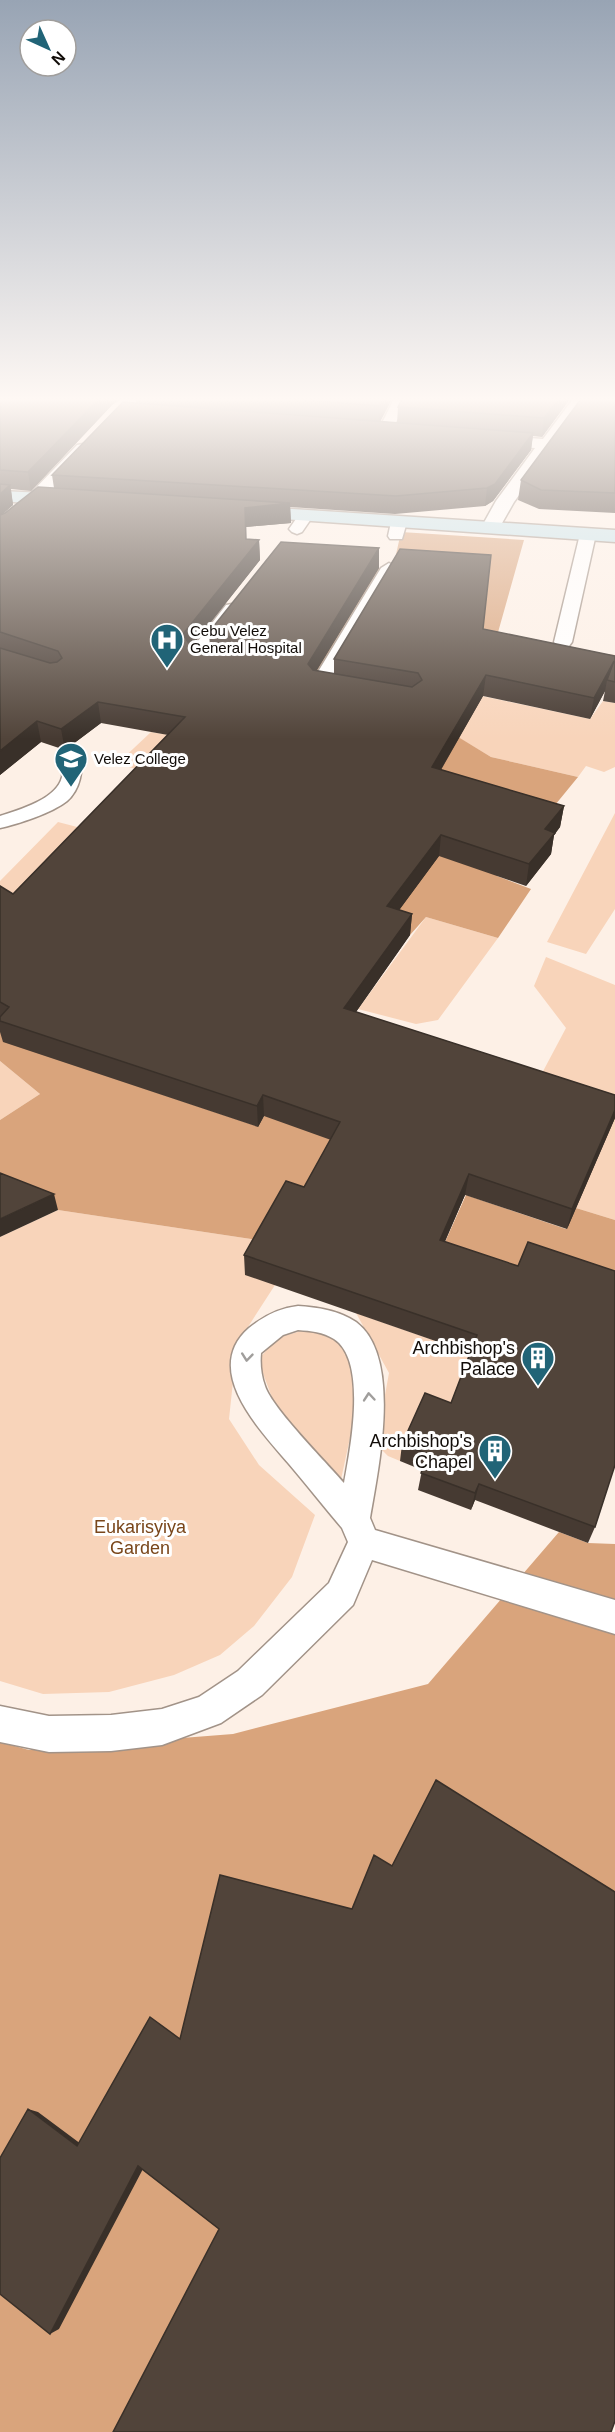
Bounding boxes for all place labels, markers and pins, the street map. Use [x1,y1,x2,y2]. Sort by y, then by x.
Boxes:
hospital icon: Cebu Velez General Hospital [149,622,185,669]
place label: Cebu Velez General Hospital [190,622,302,656]
school or university icon: Velez College [53,741,89,788]
place label: Velez College [94,750,186,767]
place label: Archbishop's Palace [413,1338,515,1379]
building icon: Archbishop's Palace [520,1340,556,1387]
place label: Archbishop's Chapel [370,1431,472,1472]
building icon: Archbishop's Chapel [477,1433,513,1480]

